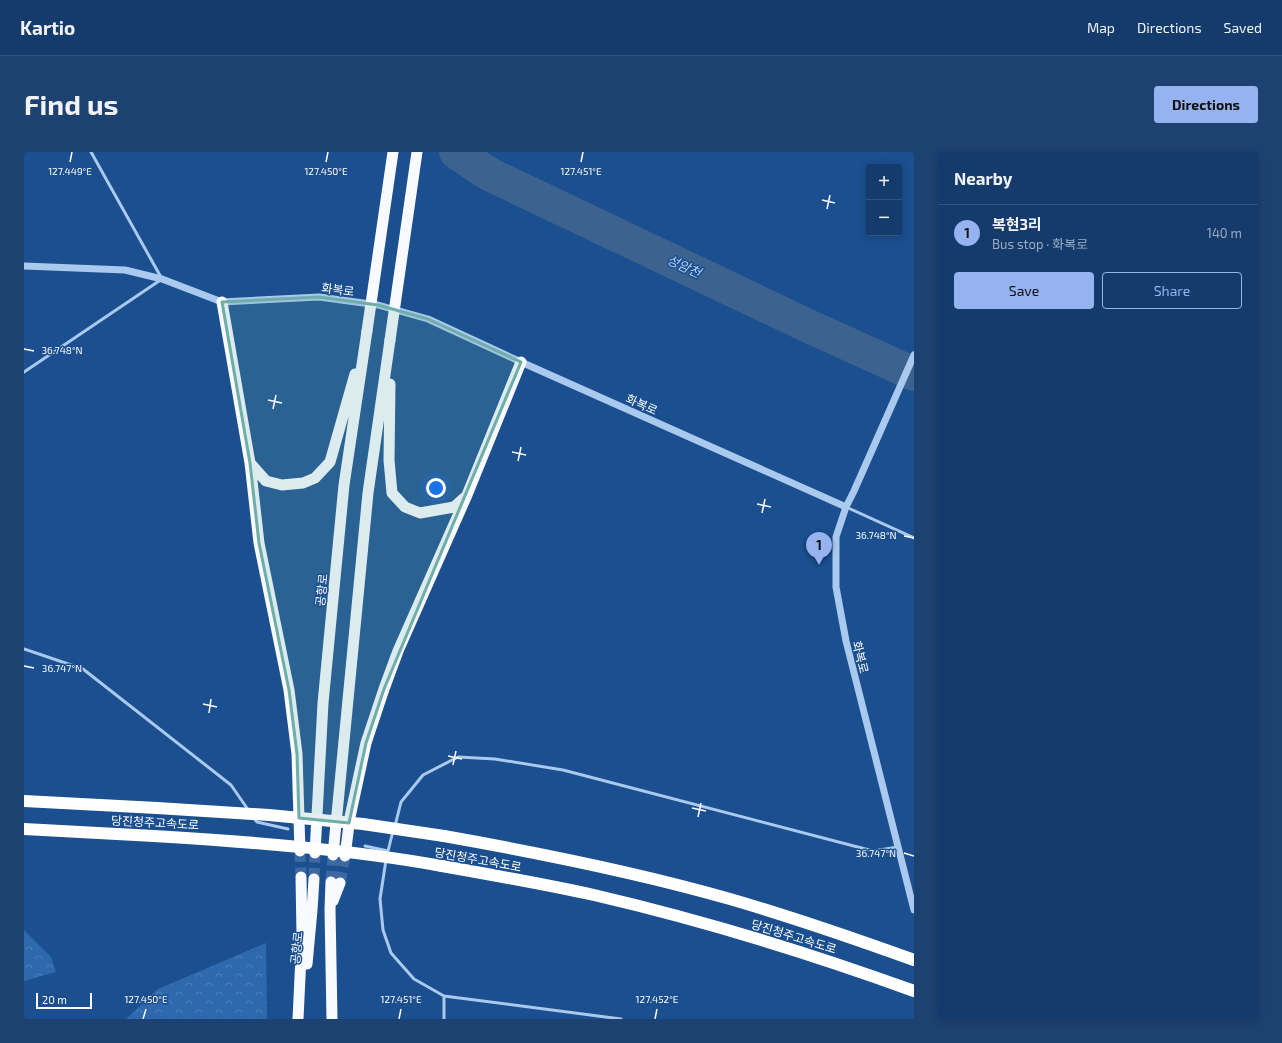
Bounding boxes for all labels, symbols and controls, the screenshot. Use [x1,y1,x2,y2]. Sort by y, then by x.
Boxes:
text: Kartio [20,16,75,39]
text: Map [1087,19,1115,36]
text: Directions [1137,19,1202,36]
text: Saved [1224,19,1262,36]
button: Directions [1154,86,1258,123]
text: Find us [24,87,118,121]
map controls [866,164,902,236]
button: + [866,164,902,200]
text: 127.449°E [48,165,92,177]
text: 127.450°E [304,165,348,177]
text: 127.451°E [560,165,602,177]
text: Nearby [954,168,1012,188]
button: − [866,200,902,236]
text: 복현3리 [992,215,1042,233]
text: 1 [964,225,970,241]
text: 140 m [1207,225,1242,241]
text: Bus stop · 화복로 [992,236,1088,252]
water label: 성암천 [664,251,705,281]
button: Save [954,272,1094,309]
button: Share [1102,272,1242,309]
street label: 화복로 [321,280,355,298]
text: 36.748°N [41,344,83,356]
street label: 화복로 [624,391,660,417]
your location [426,478,446,498]
text: 36.748°N [855,529,897,541]
pin: 1 [806,532,832,565]
street label: 공항로 [312,573,330,607]
street label: 화복로 [850,639,872,675]
text: 36.747°N [42,662,82,674]
street label: 당진청주고속도로 [111,813,199,831]
street label: 당진청주고속도로 [433,844,523,874]
text: 36.747°N [856,847,896,859]
street label: 당진청주고속도로 [750,916,838,956]
street label: 공항로 [287,931,305,965]
scale bar [36,991,92,1010]
text: 20 m [42,993,67,1006]
text: 127.450°E [124,993,168,1005]
text: 127.451°E [380,993,422,1005]
text: 127.452°E [636,993,679,1005]

